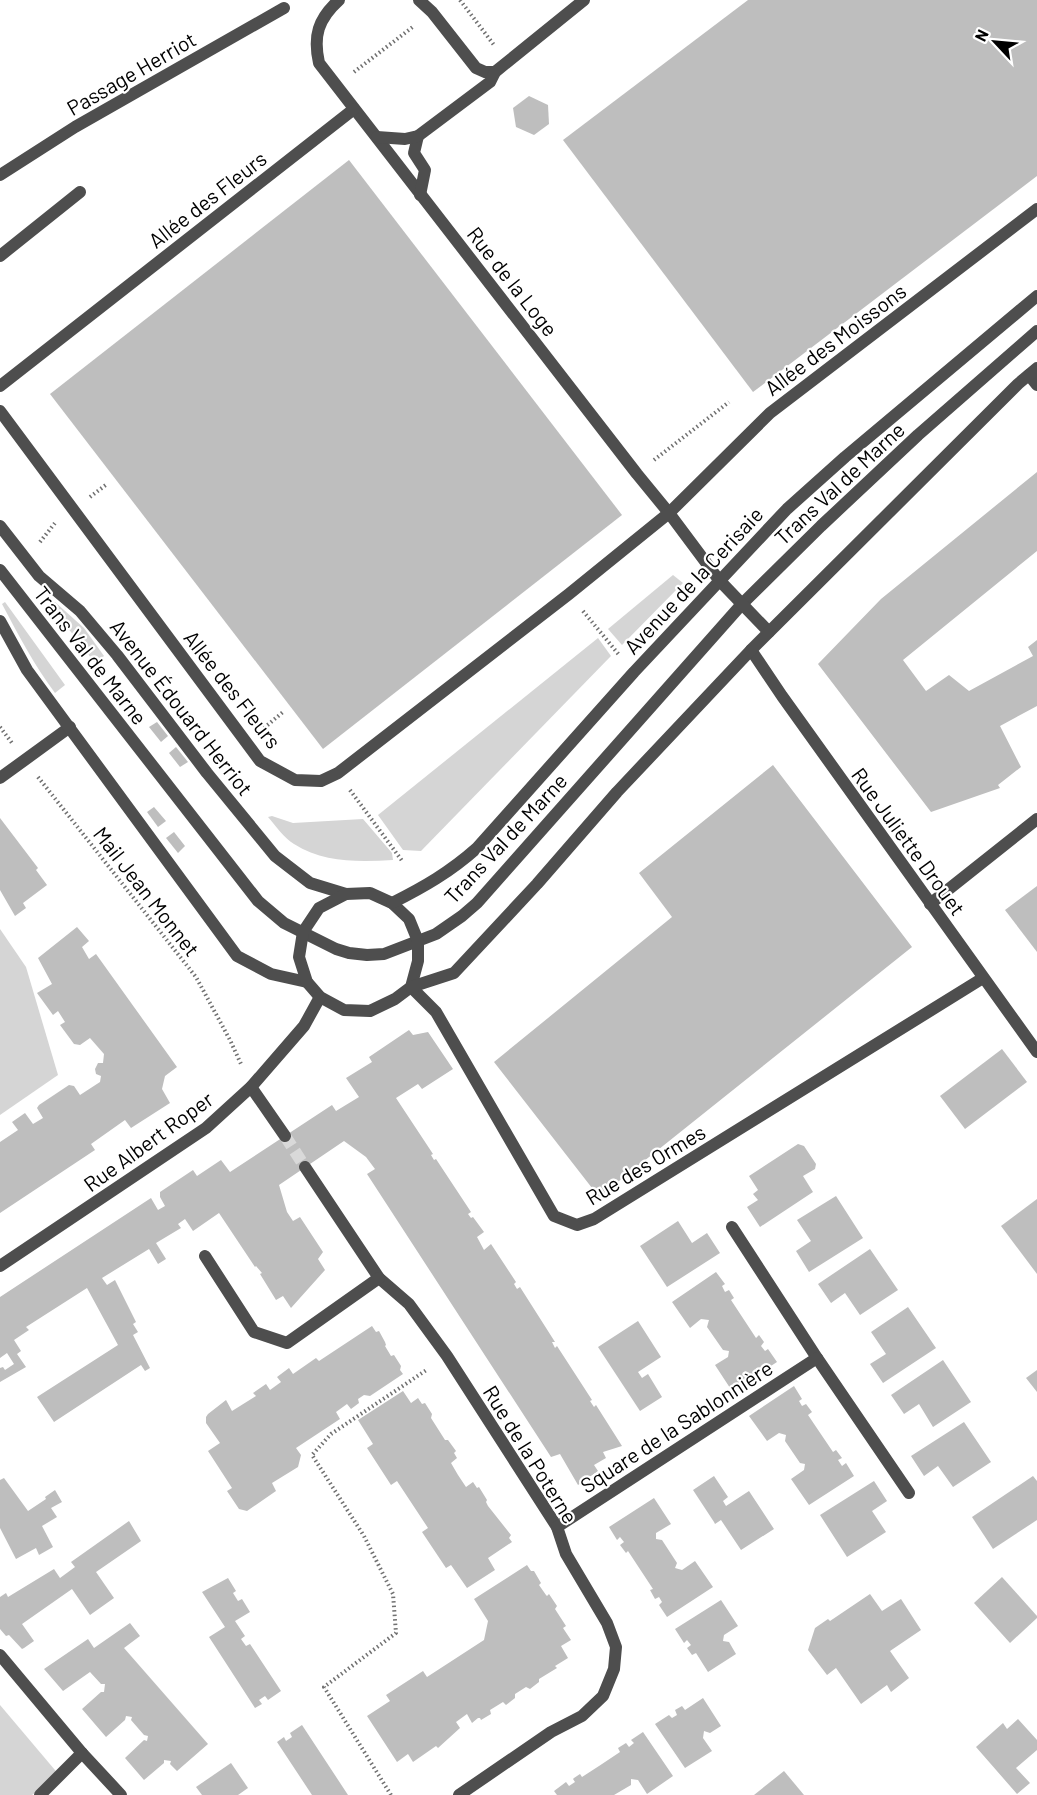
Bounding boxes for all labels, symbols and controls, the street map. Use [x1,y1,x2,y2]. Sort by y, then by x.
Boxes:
north arrow [965,12,1025,72]
street label: Passage Herriot [62,26,200,120]
text: N [970,26,992,44]
street label: Allée des Fleurs [143,145,271,253]
street label: Rue de la Loge [463,221,563,341]
street label: Allée des Moissons [759,278,911,400]
street label: Trans Val de Marne [769,416,909,550]
street label: Avenue de la Cerisaie [618,501,768,659]
street label: Trans Val de Marne [29,581,153,729]
street label: Avenue Édouard Herriot [106,614,258,800]
street label: Allée des Fleurs [179,625,287,753]
street label: Rue Juliette Drouet [847,762,971,920]
street label: Trans Val de Marne [438,768,572,908]
street label: Mail Jean Monnet [89,821,205,961]
street label: Rue Albert Roper [78,1085,218,1196]
street label: Rue des Ormes [581,1118,709,1210]
street label: Square de la Sablonnière [575,1355,777,1497]
street label: Rue de la Poterne [479,1380,583,1528]

